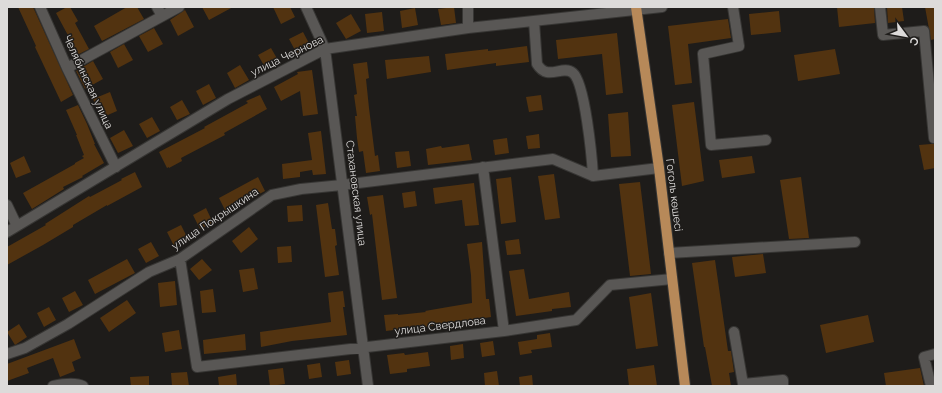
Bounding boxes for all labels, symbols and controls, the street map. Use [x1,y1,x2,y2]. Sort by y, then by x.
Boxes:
north arrow [886,16,926,56]
street label: Челябинская улица [61,33,115,131]
street label: улица Чернова [249,33,325,79]
text: С [906,34,922,48]
street label: Стахановская улица [343,140,369,246]
street label: Гоголь көшесі [663,158,685,232]
street label: улица Покрышкина [169,185,261,253]
street label: улица Свердлова [394,314,486,338]

